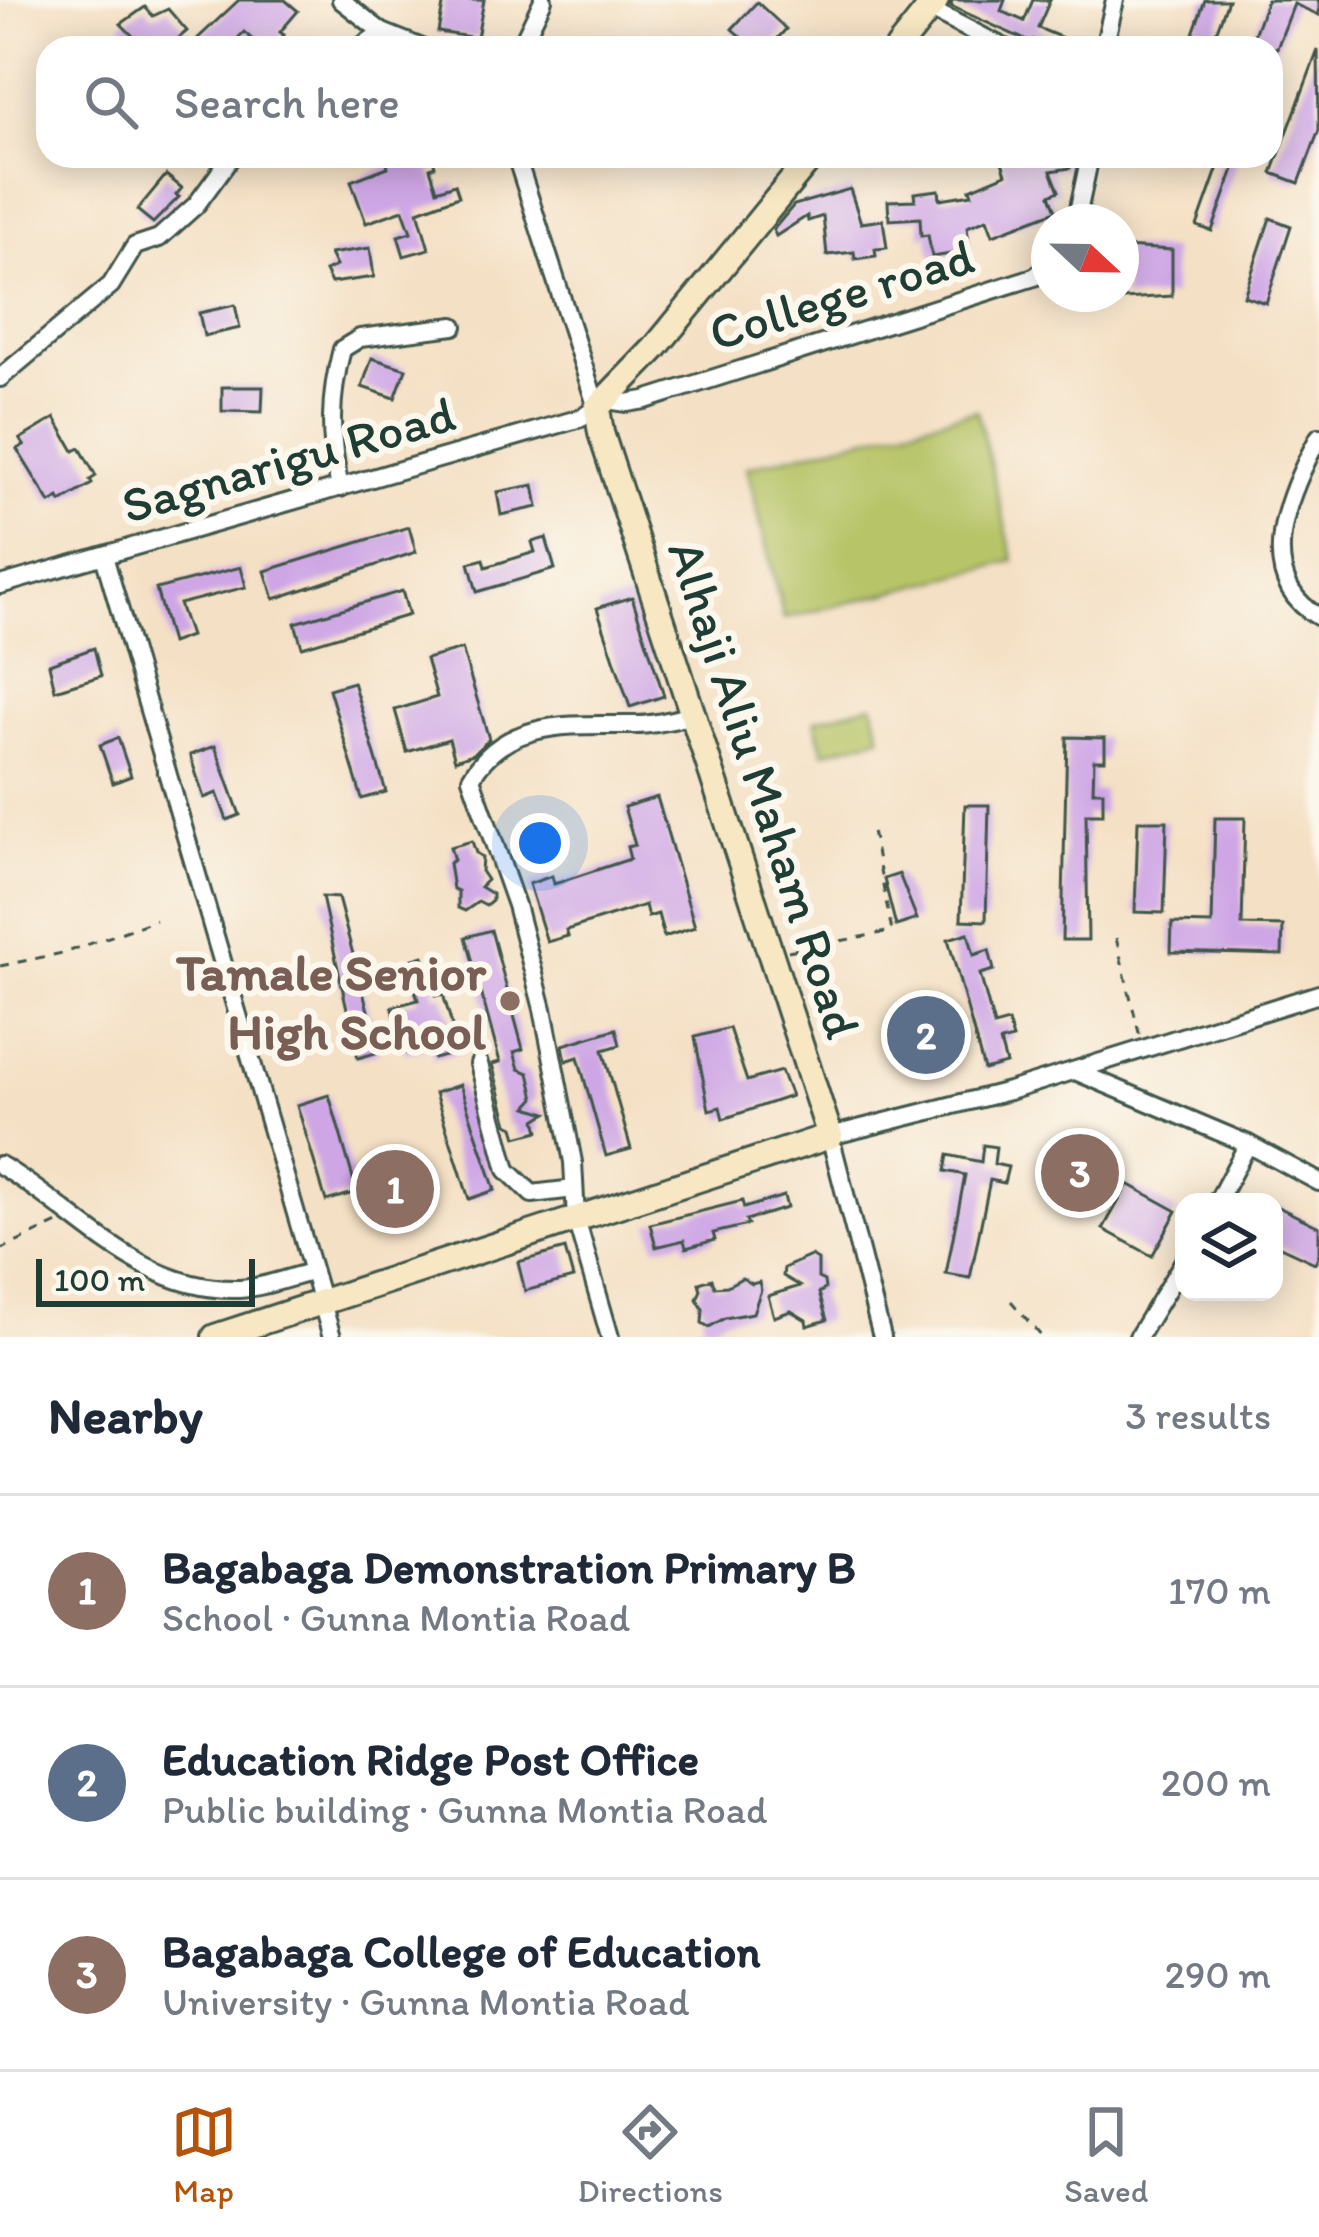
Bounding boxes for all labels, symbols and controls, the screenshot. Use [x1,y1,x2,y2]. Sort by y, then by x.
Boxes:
search box [36,36,1283,168]
icon: search [78,69,144,135]
text: Search here [174,75,400,129]
north arrow [1031,204,1139,312]
street label: College road [702,225,981,364]
street label: Sagnarigu Road [115,383,461,536]
street label: Alhaji Aliu Maham Road [655,533,874,1046]
your location [510,813,570,873]
place label: Tamale Senior High School [175,942,487,1062]
marker: Tamale Senior High School [497,988,523,1014]
pin: 2 [887,990,965,1080]
pin: 3 [1041,1128,1119,1218]
pin: 1 [356,1144,434,1234]
map controls [1175,1193,1283,1301]
button: layers [1175,1193,1283,1301]
scale bar [36,1253,255,1306]
text: 100 m [54,1260,145,1299]
text: Nearby [48,1385,203,1446]
text: 3 results [1125,1392,1271,1439]
text: Bagabaga Demonstration Primary B [162,1540,856,1594]
text: 1 [78,1567,96,1614]
text: 170 m [1168,1567,1271,1614]
text: School · Gunna Montia Road [162,1594,630,1641]
text: Education Ridge Post Office [162,1732,699,1786]
text: 2 [77,1759,97,1806]
text: 200 m [1161,1759,1271,1806]
text: Public building · Gunna Montia Road [162,1786,768,1833]
text: Bagabaga College of Education [162,1924,760,1978]
text: 3 [76,1951,98,1998]
text: 290 m [1164,1951,1271,1998]
text: University · Gunna Montia Road [162,1978,690,2025]
tab: Map [171,2099,237,2210]
tab: Directions [578,2099,723,2210]
tab: Saved [1064,2099,1148,2210]

